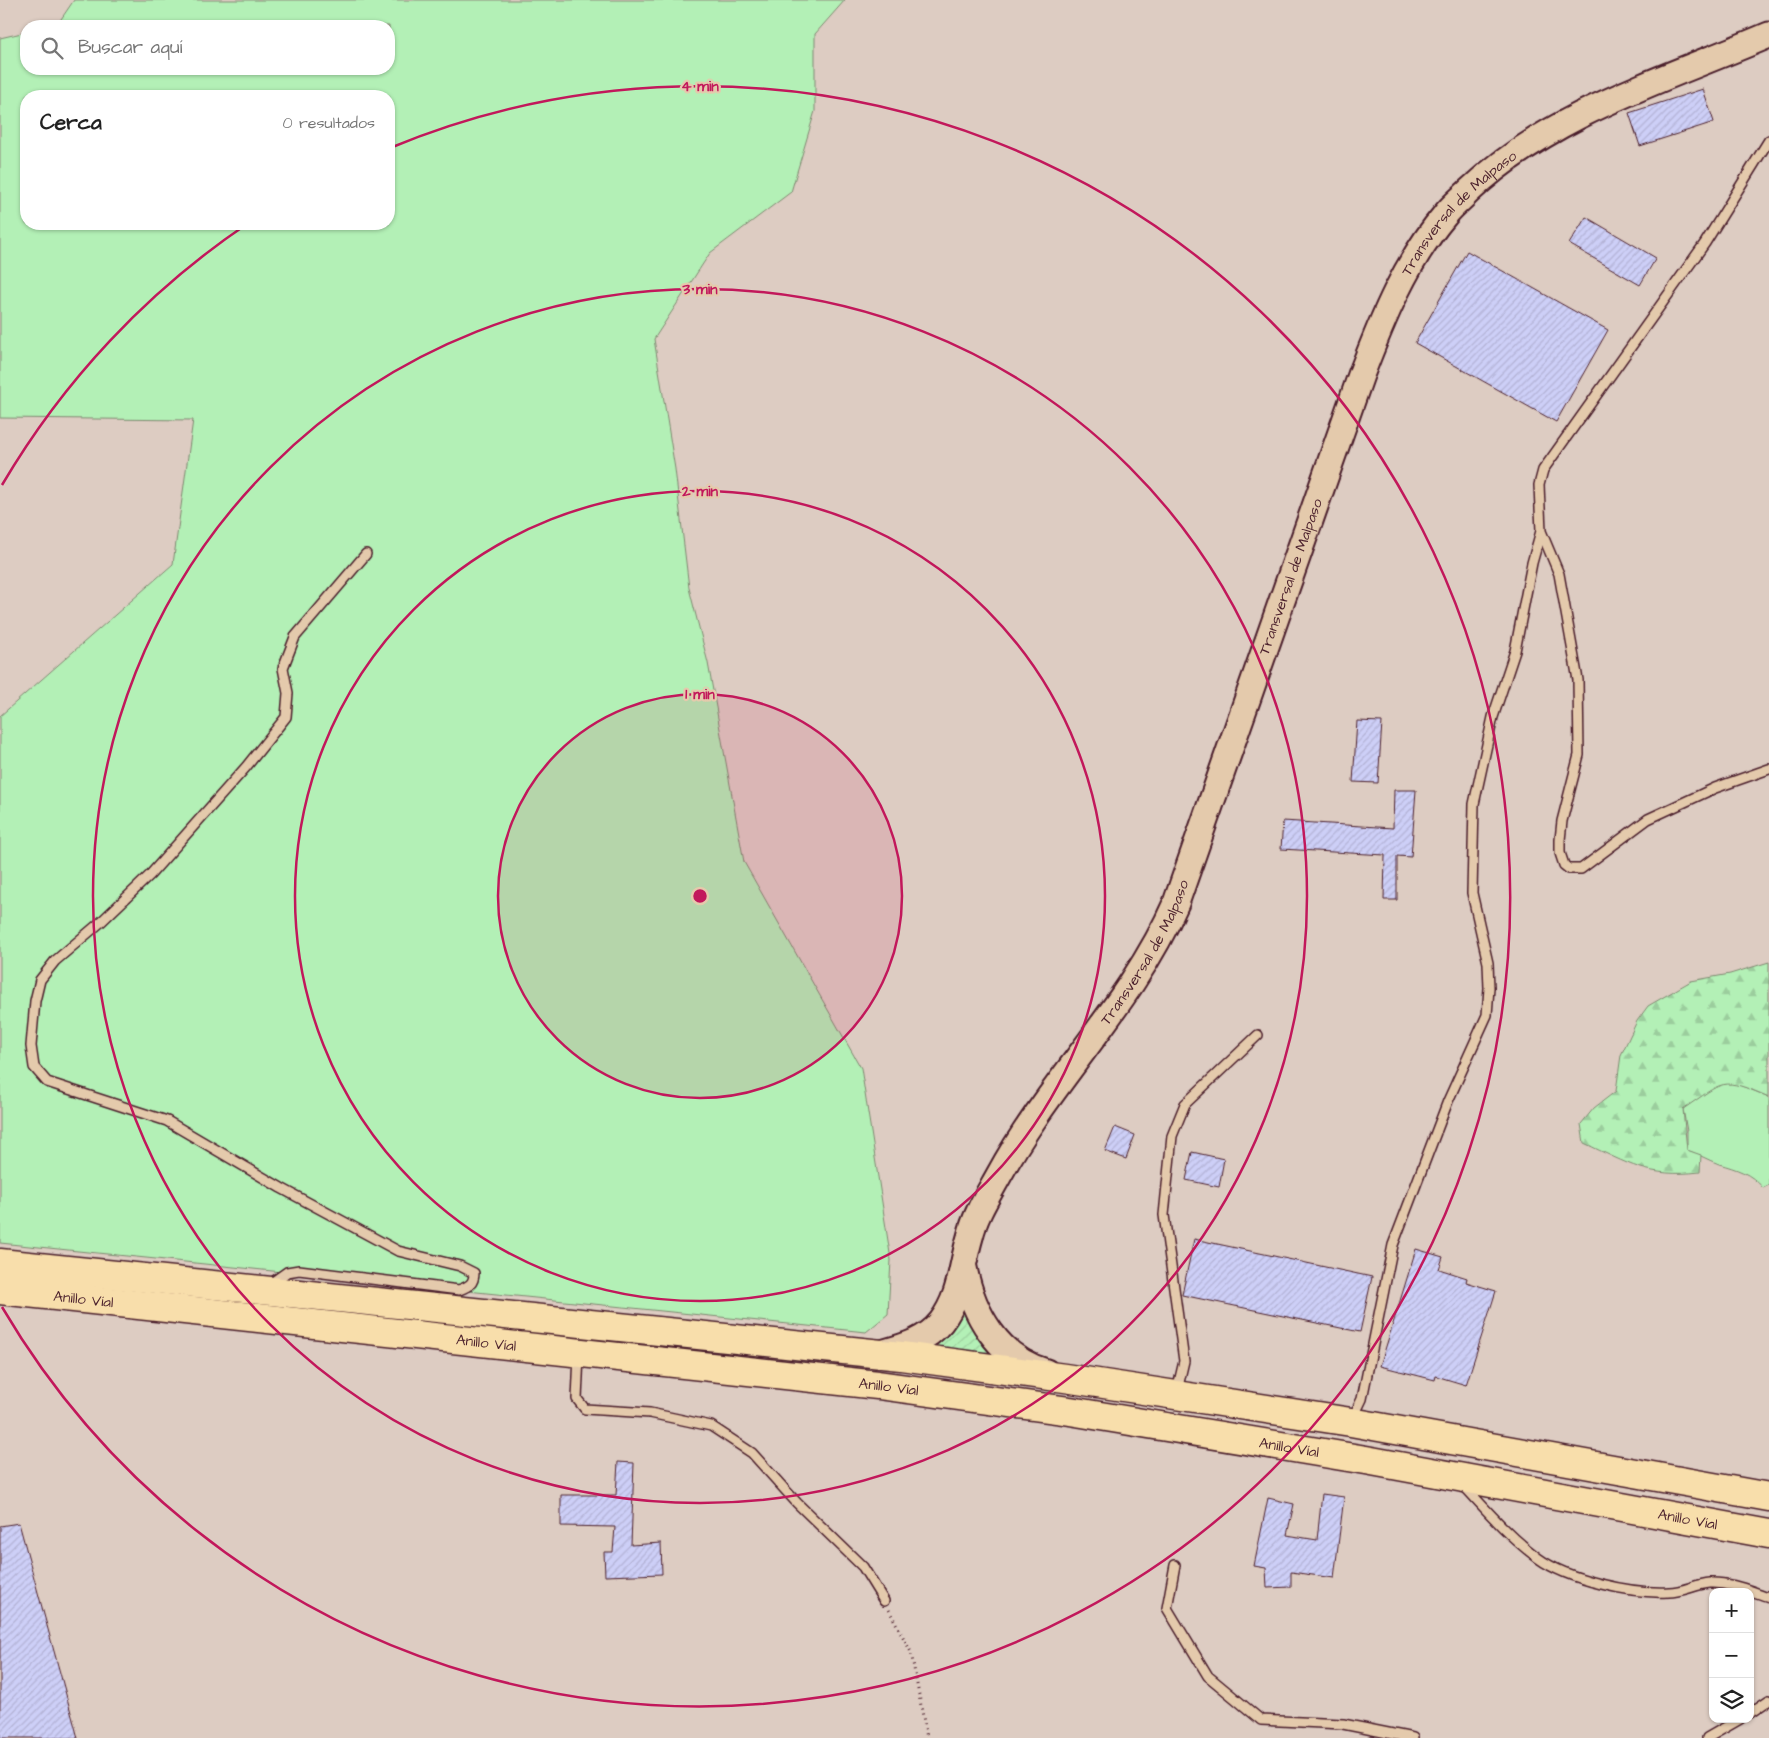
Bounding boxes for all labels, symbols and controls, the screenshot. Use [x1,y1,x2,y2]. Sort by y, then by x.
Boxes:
search box [20,20,395,75]
icon: search [38,34,66,62]
text: Buscar aquí [78,34,182,61]
text: 4 min [681,76,719,97]
text: Cerca [40,108,102,137]
text: 0 resultados [283,112,375,134]
street label: Transversal de Malpaso [1396,145,1521,279]
text: 3 min [681,279,718,300]
text: 2 min [681,481,719,502]
street label: Transversal de Malpaso [1253,495,1328,658]
text: 1 min [685,684,715,705]
street label: Transversal de Malpaso [1095,876,1194,1029]
centre of rings [691,887,709,905]
street label: Anillo Víal [52,1285,115,1313]
street label: Anillo Víal [455,1329,517,1356]
street label: Anillo Víal [858,1372,920,1401]
street label: Anillo Víal [1258,1432,1321,1463]
street label: Anillo Víal [1656,1503,1719,1535]
map controls [1709,1588,1754,1723]
button: + [1709,1588,1754,1633]
button: − [1709,1633,1754,1678]
button: layers [1709,1678,1754,1723]

